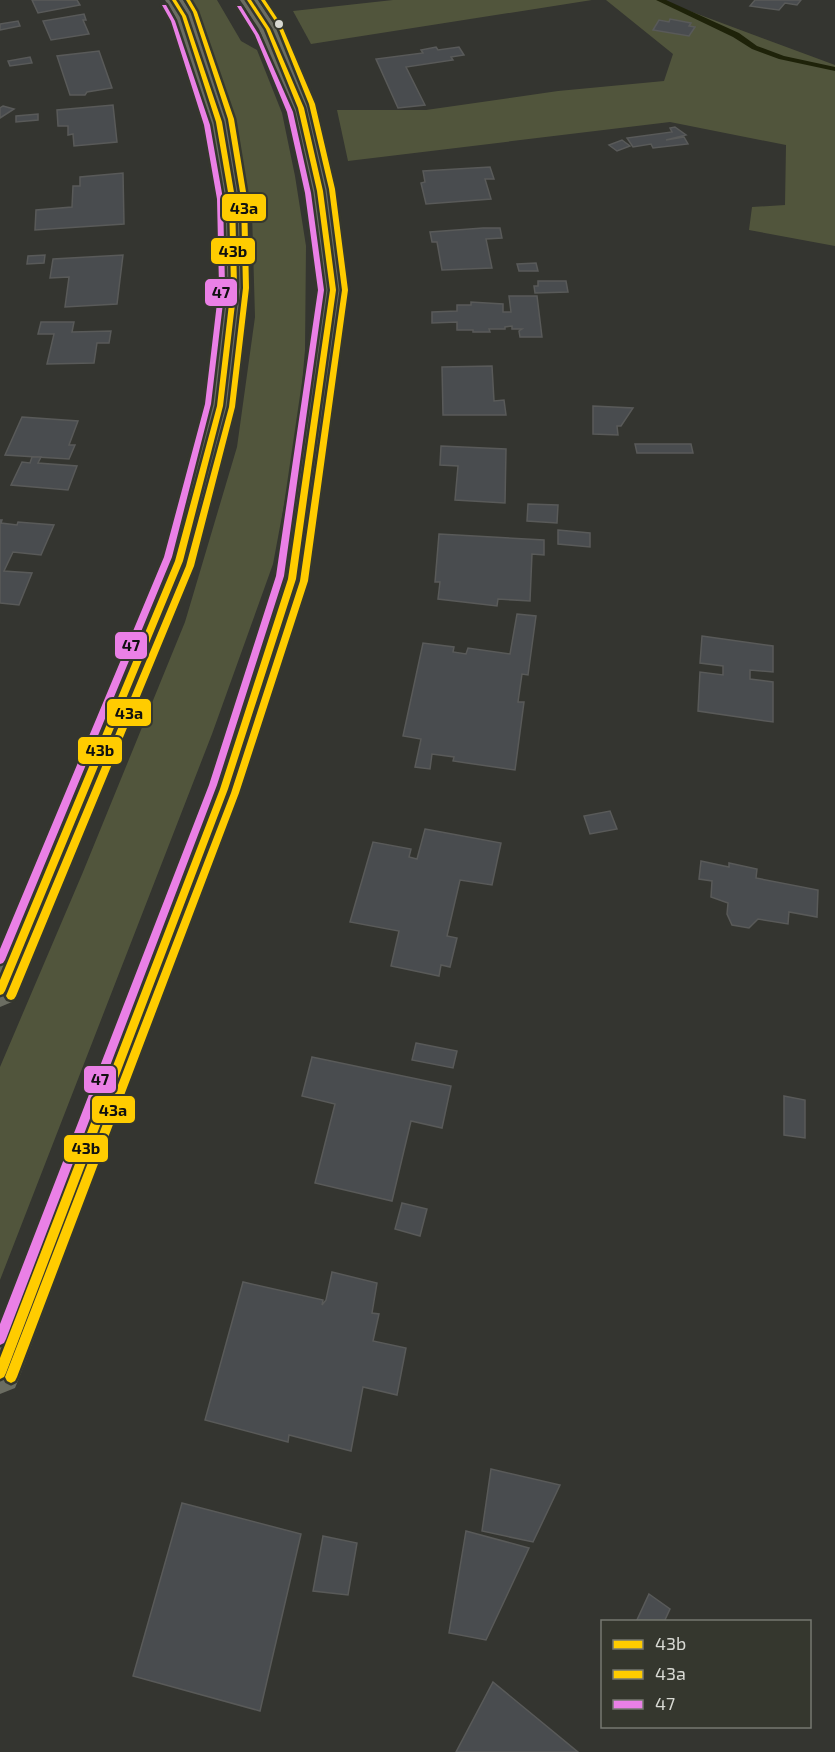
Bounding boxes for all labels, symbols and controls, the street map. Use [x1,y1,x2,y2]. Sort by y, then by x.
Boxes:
unlabelled marker [273,18,285,30]
line badge: 43a [221,193,267,222]
text: 43a [230,198,258,217]
line badge: 43b [210,237,256,265]
text: 43b [219,241,247,260]
line badge: 47 [204,278,238,307]
text: 47 [212,282,231,301]
line badge: 47 [114,631,148,660]
text: 47 [122,635,141,654]
line badge: 43a [106,698,152,727]
text: 43a [115,703,143,722]
line badge: 43b [77,736,123,765]
text: 43b [86,740,114,759]
line badge: 47 [83,1065,117,1094]
text: 47 [91,1069,110,1088]
line badge: 43a [91,1095,136,1124]
text: 43a [99,1100,127,1119]
line badge: 43b [63,1134,109,1163]
text: 43b [72,1138,100,1157]
legend [601,1620,811,1728]
text: 43b [655,1632,686,1654]
text: 43a [655,1662,686,1684]
text: 47 [655,1692,675,1714]

